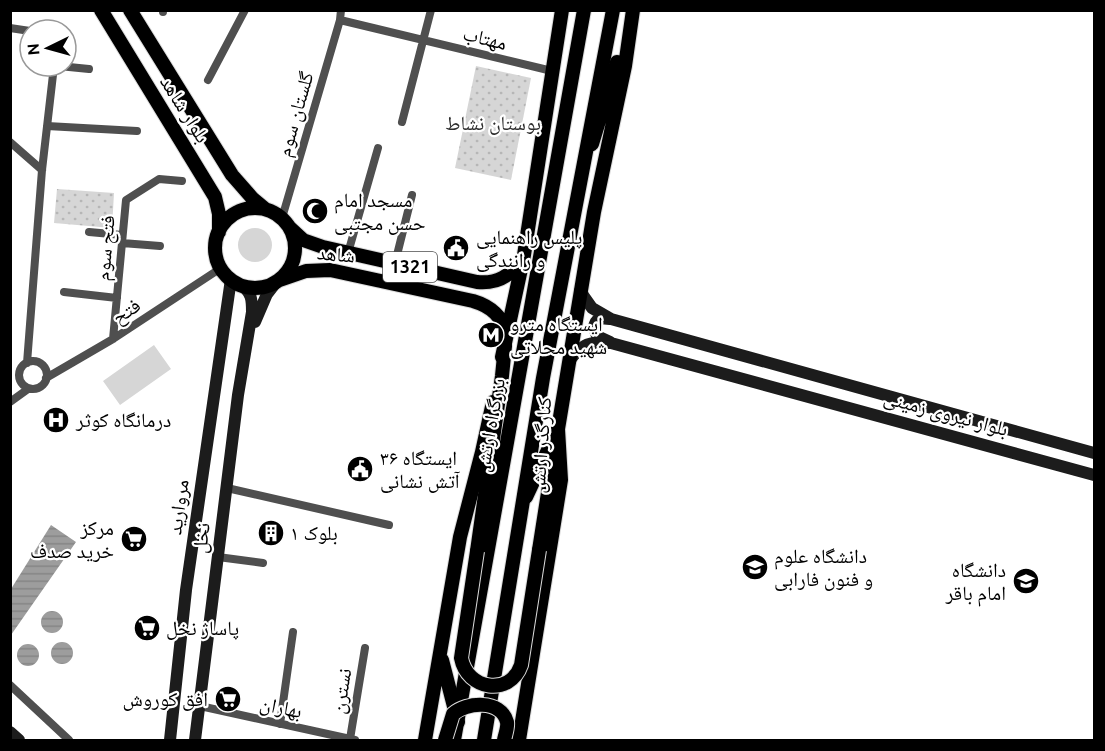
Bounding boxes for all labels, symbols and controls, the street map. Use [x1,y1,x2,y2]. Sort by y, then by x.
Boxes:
north arrow [18,18,78,78]
street label: مهتاب [461,21,509,55]
text: N [24,43,43,56]
street label: گلستان سوم [271,69,321,160]
street label: بلوار شاهد [155,71,215,147]
park label: بوستان نشاط [445,111,541,135]
place label: مسجد امام حسن مجتبی [334,188,426,235]
mosque icon: مسجد امام حسن مجتبی [300,196,330,226]
street label: فتح سوم [90,214,122,282]
place label: پلیس راهنمایی و رانندگی [476,225,582,272]
public building icon: پلیس راهنمایی و رانندگی [441,233,471,263]
street label: شاهد [316,240,356,267]
road number: 1321 [383,252,437,282]
street label: فتح [107,293,145,330]
place label: ایستگاه مترو شهید محلاتی [510,312,607,359]
metro station icon: ایستگاه مترو شهید محلاتی [476,320,506,350]
street label: بزرگراه ارتش [470,376,510,474]
street label: بلوار نیروی زمینی [881,385,1011,441]
street label: کنارگذر ارتش [526,396,556,494]
hospital icon: درمانگاه کوثر [41,405,71,435]
place label: درمانگاه کوثر [75,408,171,431]
place label: ایستگاه ۳۶ آتش نشانی [380,446,461,493]
public building icon: ایستگاه ۳۶ آتش نشانی [345,454,375,484]
street label: مروارید [162,478,193,536]
place label: مرکز خرید صدف [30,516,114,562]
building icon: ۱ بلوک [256,518,286,548]
street label: نخل [187,521,215,555]
place label: ۱ بلوک [290,521,338,545]
supermarket icon: مرکز خرید صدف [119,524,149,554]
place label: دانشگاه علوم و فنون فارابی [774,544,873,591]
school or university icon: دانشگاه علوم و فنون فارابی [740,552,770,582]
place label: دانشگاه امام باقر [945,558,1006,607]
school or university icon: دانشگاه امام باقر [1011,566,1041,596]
supermarket icon: پاساژ نخل [132,613,162,643]
place label: پاساژ نخل [166,616,239,640]
street label: نسترن [326,667,356,715]
supermarket icon: افق کوروش [213,684,243,714]
place label: افق کوروش [122,687,208,711]
street label: بهاران [258,691,304,723]

